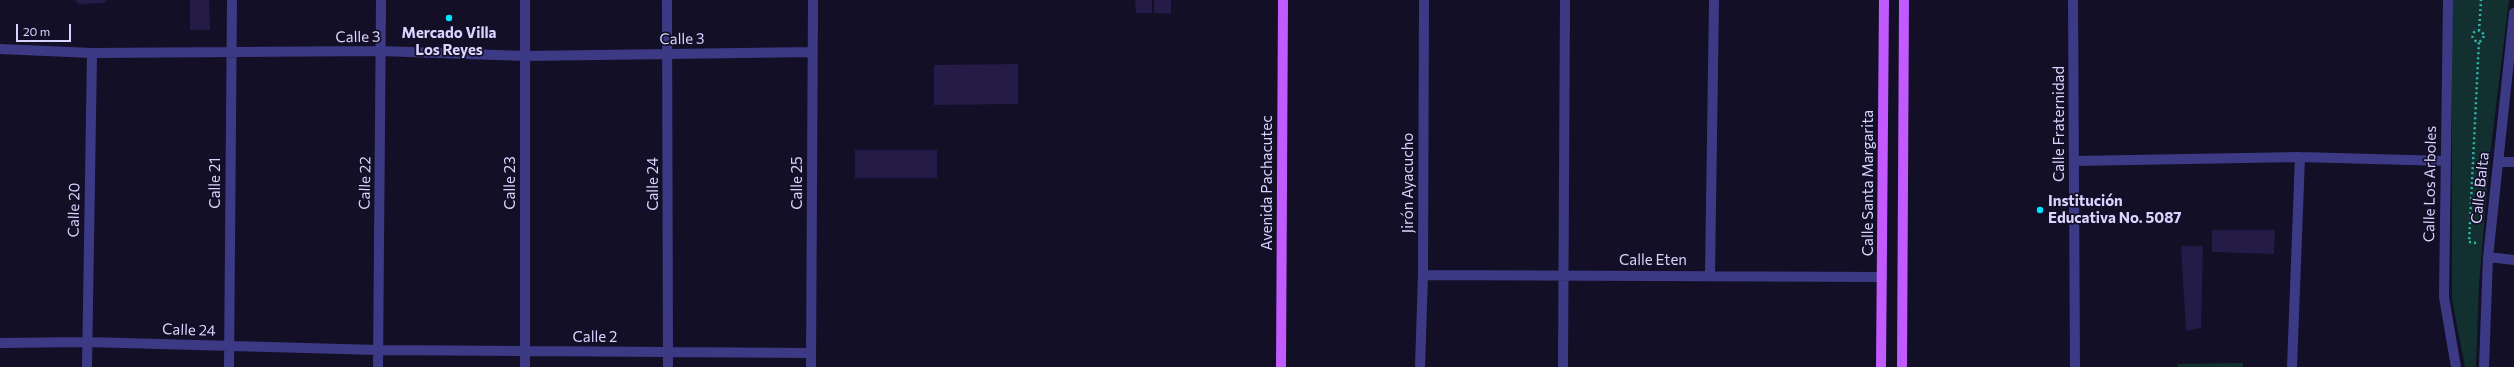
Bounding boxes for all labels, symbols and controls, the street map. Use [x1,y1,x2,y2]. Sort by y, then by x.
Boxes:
marker: Mercado Villa Los Reyes [444,13,454,23]
scale bar [18,16,73,42]
text: 20 m [23,24,50,38]
place label: Mercado Villa Los Reyes [402,24,496,59]
street label: Calle 3 [335,28,381,46]
street label: Calle 3 [659,30,705,48]
street label: Calle Fraternidad [2050,66,2068,182]
street label: Calle Santa Margarita [1859,110,1877,256]
street label: Avenida Pachacutec [1258,115,1276,251]
street label: Calle Los Arboles [2420,126,2440,242]
street label: Jirón Ayacucho [1399,133,1417,233]
street label: Calle Balta [2467,151,2493,225]
street label: Calle 22 [356,156,374,210]
street label: Calle 23 [501,156,519,210]
street label: Calle 25 [788,156,806,210]
street label: Calle 21 [206,157,224,209]
street label: Calle 24 [644,157,662,211]
street label: Calle 20 [65,183,83,237]
place label: Institución Educativa No. 5087 [2048,192,2182,227]
marker: Institución Educativa No. 5087 [2035,205,2045,215]
street label: Calle Eten [1619,251,1687,269]
street label: Calle 24 [162,320,216,340]
street label: Calle 2 [573,328,617,346]

